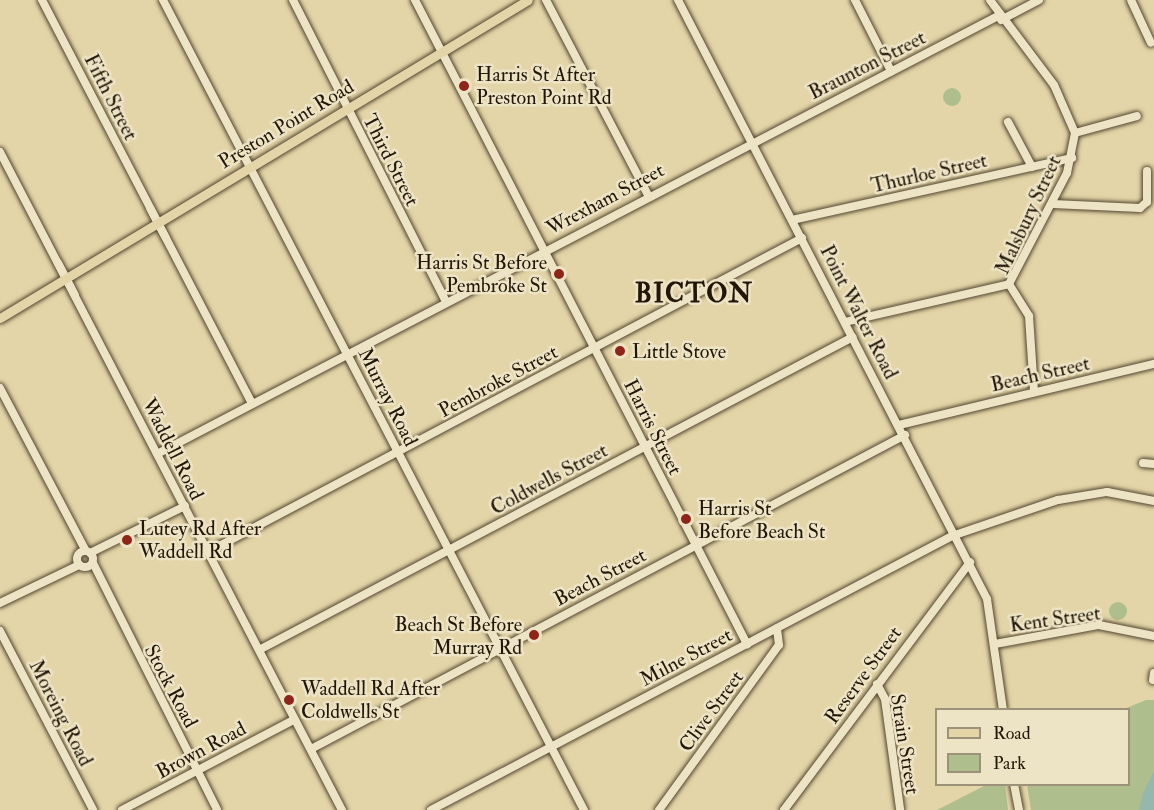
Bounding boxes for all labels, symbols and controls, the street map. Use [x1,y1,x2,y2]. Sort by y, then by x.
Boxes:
street label: Braunton Street [805,25,929,105]
street label: Fifth Street [79,50,143,144]
place label: Harris St After Preston Point Rd [476,62,612,109]
street label: Preston Point Road [214,74,358,174]
marker: Harris St After Preston Point Rd [457,79,471,93]
street label: Third Street [358,110,424,210]
street label: Thurloe Street [869,148,989,198]
street label: Malsbury Street [990,152,1066,278]
street label: Wrexham Street [542,158,668,240]
street label: Point Walter Road [815,241,903,383]
place label: Harris St Before Pembroke St [416,250,547,297]
marker: Harris St Before Pembroke St [552,267,566,281]
district label: BICTON [635,279,753,311]
street label: Pembroke Street [434,339,562,423]
place label: Little Stove [632,339,726,363]
street label: Murray Road [353,344,423,450]
marker: Little Stove [613,344,627,358]
street label: Beach Street [988,351,1092,397]
street label: Harris Street [619,375,687,479]
street label: Waddell Road [137,394,209,504]
street label: Coldwells Street [486,438,612,520]
place label: Harris St Before Beach St [698,496,825,543]
marker: Harris St Before Beach St [679,512,693,526]
place label: Lutey Rd After Waddell Rd [139,516,261,563]
marker: Lutey Rd After Waddell Rd [120,533,134,547]
street label: Beach Street [550,543,650,611]
street label: Kent Street [1008,601,1102,637]
place label: Beach St Before Murray Rd [395,612,522,659]
street label: Reserve Street [820,622,906,728]
street label: Milne Street [636,623,736,691]
marker: Beach St Before Murray Rd [527,628,541,642]
street label: Stock Road [139,640,203,732]
street label: Moreing Road [24,656,98,770]
street label: Clive Street [674,666,748,756]
place label: Waddell Rd After Coldwells St [301,676,440,723]
street label: Strain Street [885,692,925,796]
marker: Waddell Rd After Coldwells St [282,693,296,707]
legend [935,708,1130,786]
street label: Brown Road [152,716,250,784]
text: Road [993,722,1031,745]
text: Park [993,752,1026,775]

